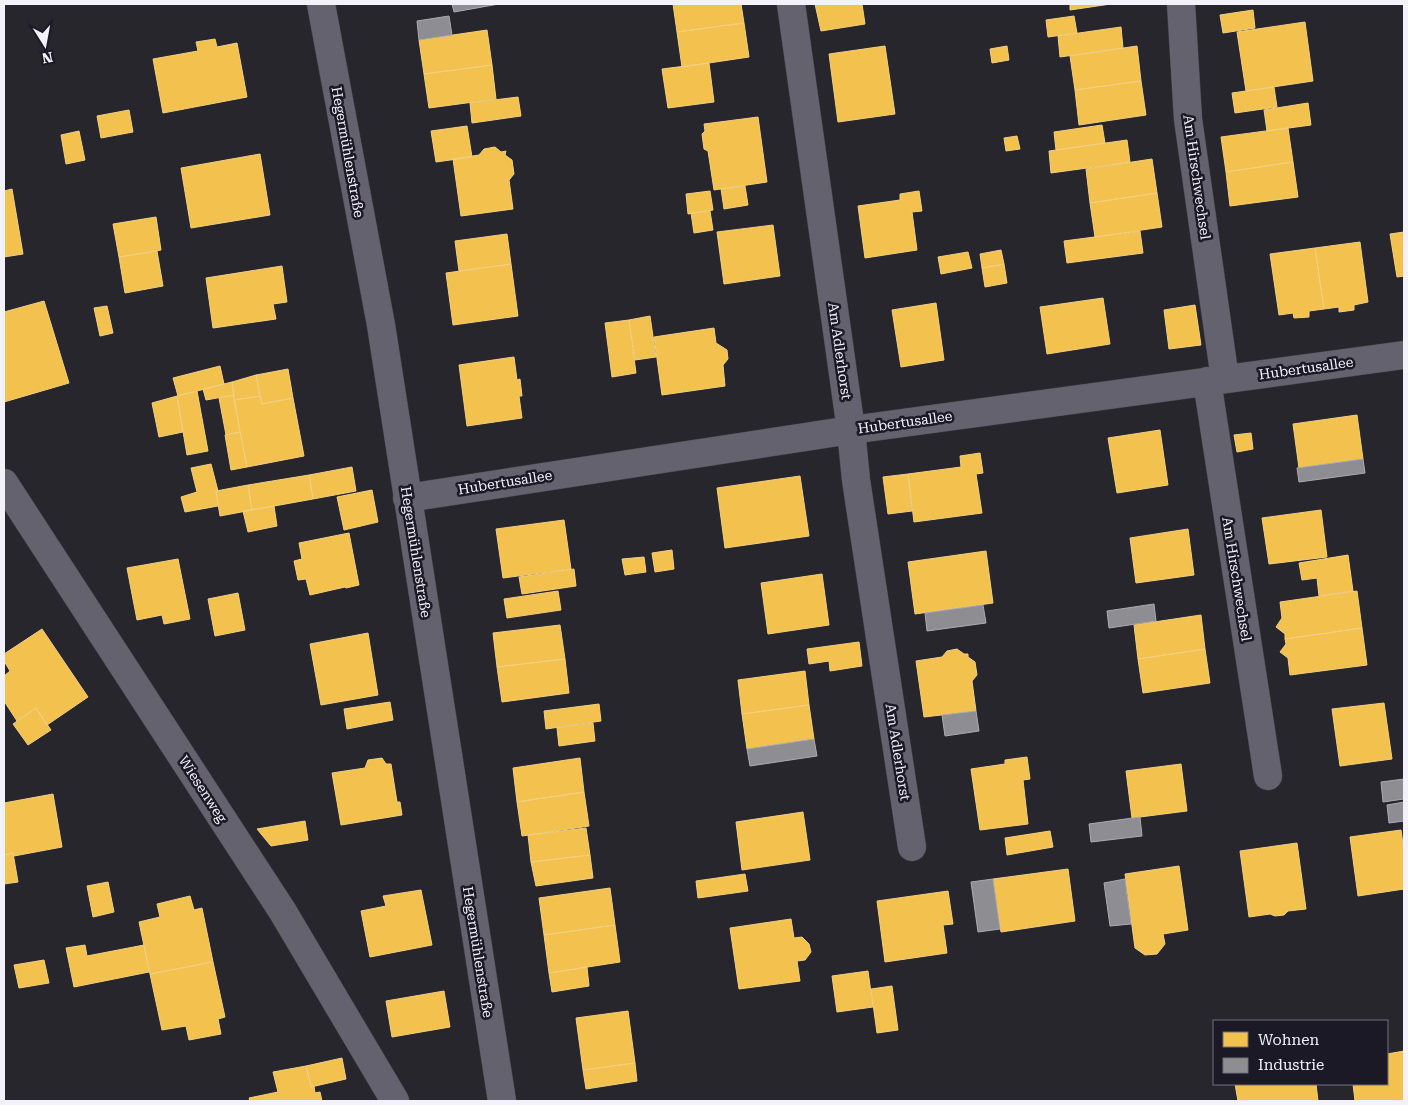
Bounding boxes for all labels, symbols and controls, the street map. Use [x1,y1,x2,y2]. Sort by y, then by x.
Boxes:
north arrow [20,20,70,70]
text: N [40,49,54,67]
street label: Hegermühlenstraße [329,85,367,219]
street label: Am Hirschwechsel [1180,114,1214,241]
street label: Am Adlerhorst [825,301,855,401]
street label: Hubertusallee [1258,353,1355,383]
street label: Hubertusallee [857,407,954,437]
street label: Hubertusallee [457,467,554,497]
street label: Hegermühlenstraße [398,485,434,619]
street label: Am Hirschwechsel [1219,516,1255,643]
street label: Am Adlerhorst [882,702,914,802]
street label: Wiesenweg [175,753,231,825]
street label: Hegermühlenstraße [460,885,496,1019]
legend [1213,1020,1388,1085]
text: Wohnen [1258,1031,1319,1049]
text: Industrie [1258,1056,1324,1074]

